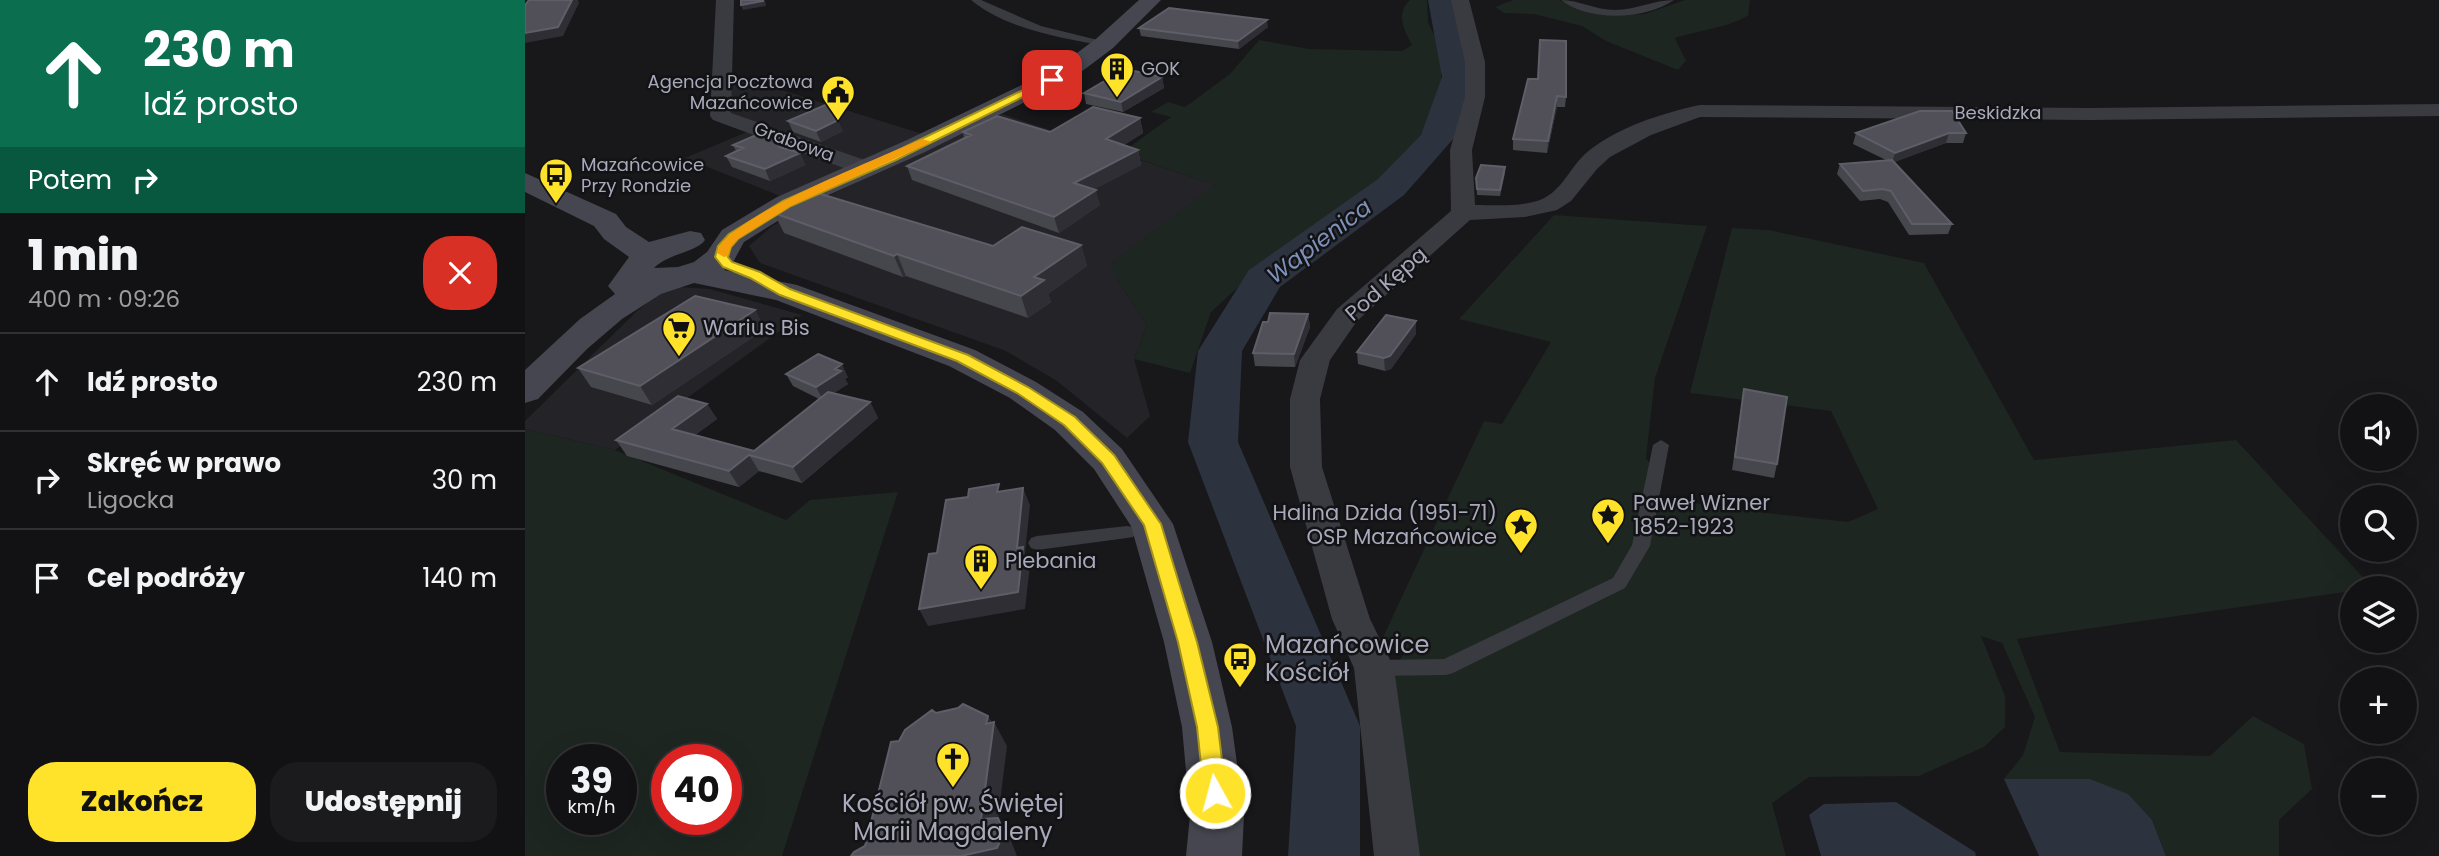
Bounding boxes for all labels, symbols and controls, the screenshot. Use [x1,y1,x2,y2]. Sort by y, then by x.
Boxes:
text: 230 m [143,16,295,84]
icon: ahead [28,28,119,119]
pin [1022,50,1082,110]
building icon: GOK [1098,50,1136,99]
place label: GOK [1141,56,1180,81]
icon: arrive [1033,61,1071,99]
place label: Agencja Pocztowa Mazańcowice [648,69,813,115]
public building icon: Agencja Pocztowa Mazańcowice [819,73,857,122]
text: Idź prosto [143,81,299,126]
street label: Beskidzka [1954,100,2042,125]
street label: Grabowa [751,116,838,168]
place label: Mazańcowice Przy Rondzie [581,152,704,198]
bus stop icon: Mazańcowice Przy Rondzie [537,156,575,205]
icon: right [126,161,164,199]
text: Potem [28,162,112,198]
water label: Wapienica [1260,191,1378,291]
text: 1 min [28,226,139,285]
button: close [423,236,497,310]
street label: Pod Kępą [1339,240,1433,327]
text: 400 m · 09:26 [28,283,180,315]
supermarket icon: Warius Bis [660,309,698,358]
place label: Warius Bis [703,313,810,342]
icon: ahead [28,363,66,401]
text: Idź prosto [87,364,218,400]
text: 230 m [417,364,497,400]
map controls [2340,394,2417,835]
button: sound [2340,394,2417,471]
text: Skręć w prawo [87,445,281,481]
icon: right [28,461,66,499]
text: 30 m [432,462,497,498]
text: Ligocka [87,484,174,516]
button: search [2340,485,2417,562]
place label: Paweł Wizner 1852-1923 [1633,488,1770,541]
place icon: Paweł Wizner 1852-1923 [1589,496,1627,545]
place label: Halina Dzida (1951-71) OSP Mazańcowice [1272,498,1497,551]
place icon: Halina Dzida (1951-71) OSP Mazańcowice [1502,506,1540,555]
building icon: Plebania [962,542,1000,591]
place label: Plebania [1005,546,1097,575]
icon: arrive [28,559,66,597]
text: Cel podróży [87,560,245,596]
text: 140 m [422,560,497,596]
button: layers [2340,576,2417,653]
place label: Mazańcowice Kościół [1265,628,1429,689]
bus stop icon: Mazańcowice Kościół [1221,640,1259,689]
button: + [2340,667,2417,744]
church icon: Kościół pw. Świętej Marii Magdaleny [934,740,972,789]
speed limit sign: 40 [651,744,742,835]
text: 39 [570,756,613,805]
position arrow [1178,756,1252,830]
button: − [2340,758,2417,835]
button: Zakończ [28,762,256,842]
button: Udostępnij [270,762,497,842]
place label: Kościół pw. Świętej Marii Magdaleny [842,787,1064,848]
text: km/h [568,794,615,819]

